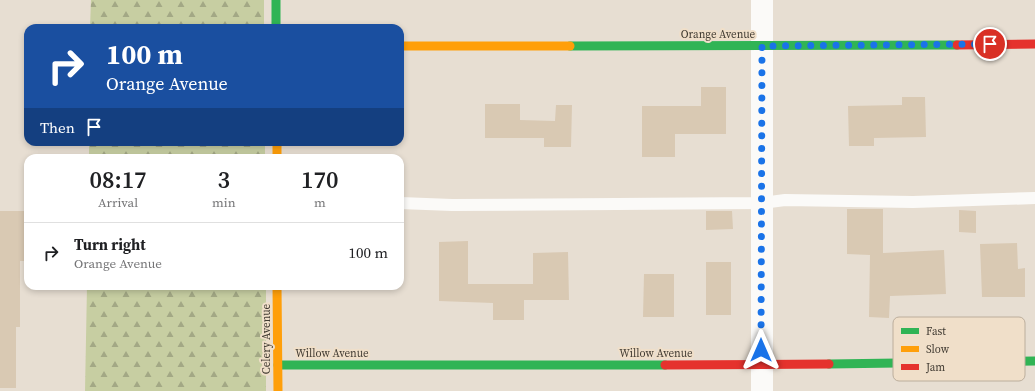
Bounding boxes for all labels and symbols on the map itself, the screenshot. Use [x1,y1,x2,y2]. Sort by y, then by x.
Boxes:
street label: Orange Avenue [681,27,756,42]
pin [973,27,1007,61]
street label: Celery Avenue [259,303,274,374]
legend [893,317,1025,381]
text: Fast [926,324,946,339]
position arrow [740,329,782,371]
text: Slow [926,342,950,357]
street label: Willow Avenue [295,346,369,361]
street label: Willow Avenue [619,346,693,361]
text: Jam [925,360,945,375]

